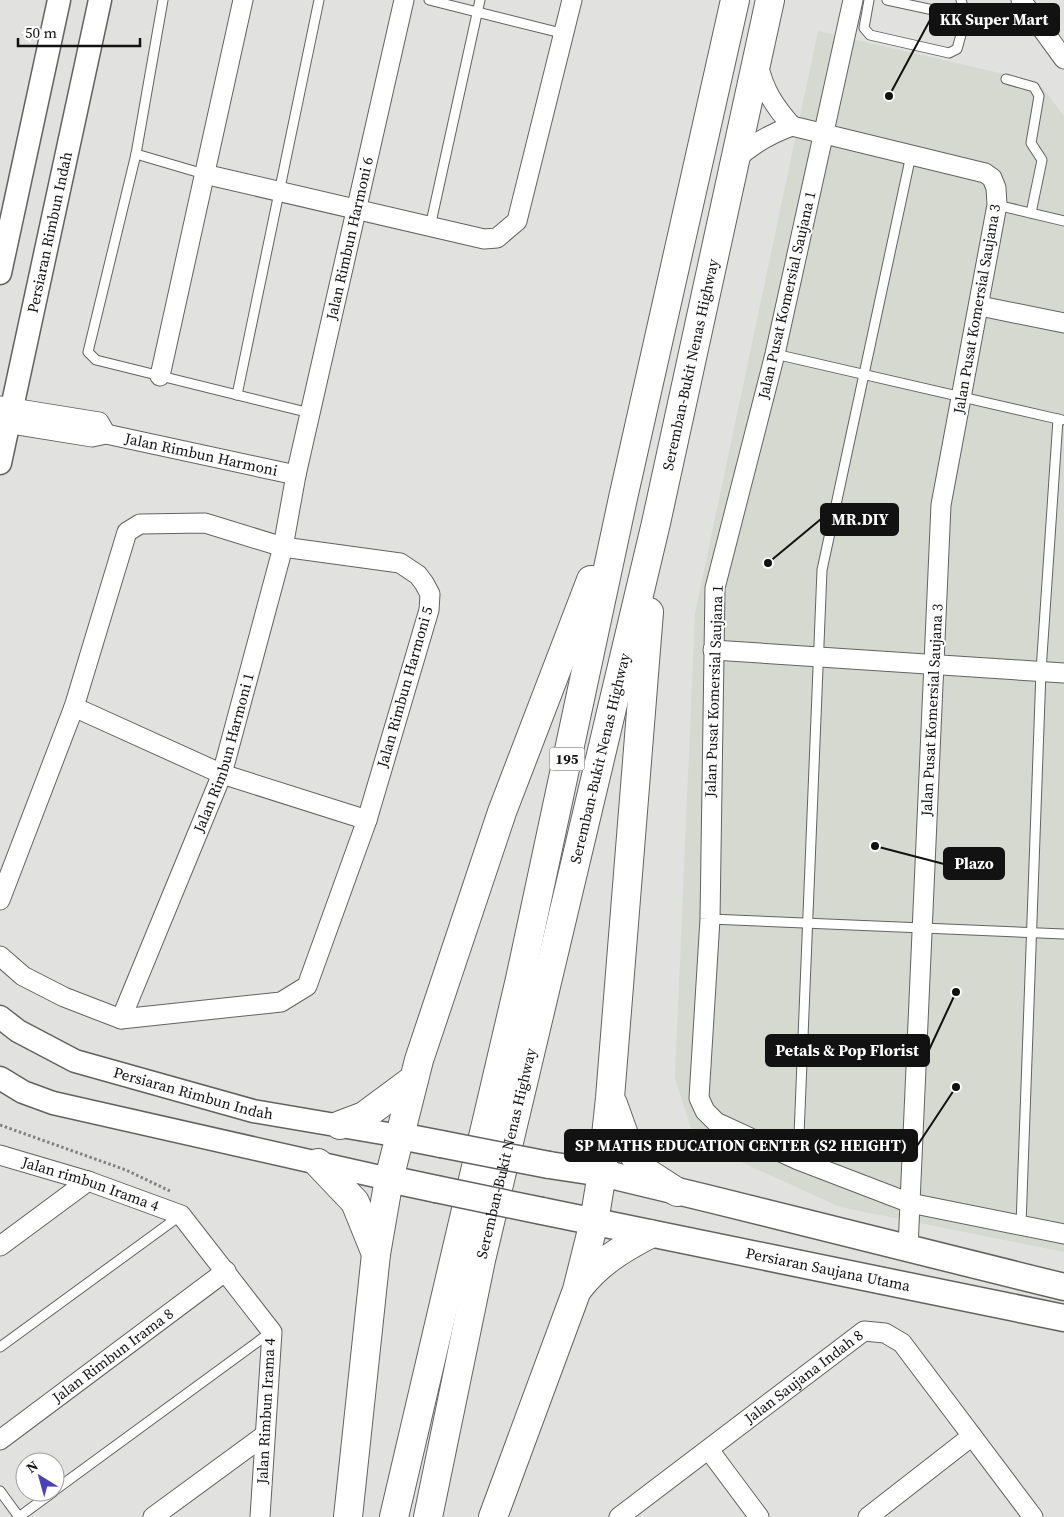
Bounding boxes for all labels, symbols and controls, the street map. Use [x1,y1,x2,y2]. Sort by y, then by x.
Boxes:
callout: KK Super Mart [930,4,1059,35]
text: KK Super Mart [940,8,1049,30]
scale bar [18,15,140,47]
text: 50 m [25,22,57,43]
street label: Persiaran Rimbun Indah [22,150,77,315]
street label: Jalan Rimbun Harmoni 6 [320,154,378,323]
street label: Jalan Pusat Komersial Saujana 1 [752,189,821,402]
street label: Jalan Pusat Komersial Saujana 3 [948,202,1005,416]
street label: Seremban-Bukit Nenas Highway [657,256,723,472]
street label: Jalan Rimbun Harmoni [122,427,280,481]
callout: MR.DIY [821,504,898,535]
text: MR.DIY [831,508,889,530]
street label: Jalan Pusat Komersial Saujana 1 [699,584,728,799]
street label: Jalan Pusat Komersial Saujana 3 [915,603,948,818]
street label: Jalan Rimbun Harmoni 5 [371,604,438,771]
street label: Seremban-Bukit Nenas Highway [564,650,635,866]
street label: Jalan Rimbun Harmoni 1 [188,670,259,836]
road number: 195 [550,748,584,771]
callout: Plazo [944,848,1004,879]
text: Plazo [954,852,994,874]
callout: Petals & Pop Florist [766,1035,929,1066]
text: Petals & Pop Florist [775,1039,919,1061]
street label: Seremban-Bukit Nenas Highway [471,1045,541,1261]
street label: Persiaran Rimbun Indah [111,1061,275,1124]
callout: SP MATHS EDUCATION CENTER (S2 HEIGHT) [565,1130,917,1161]
text: SP MATHS EDUCATION CENTER (S2 HEIGHT) [575,1134,907,1156]
street label: Jalan rimbun Irama 4 [19,1151,162,1216]
street label: Persiaran Saujana Utama [744,1242,913,1296]
street label: Jalan Rimbun Irama 8 [47,1303,178,1408]
street label: Jalan Saujana Indah 8 [739,1324,867,1429]
street label: Jalan Rimbun Irama 4 [251,1337,280,1486]
north arrow [15,1452,65,1502]
text: N [22,1456,42,1478]

